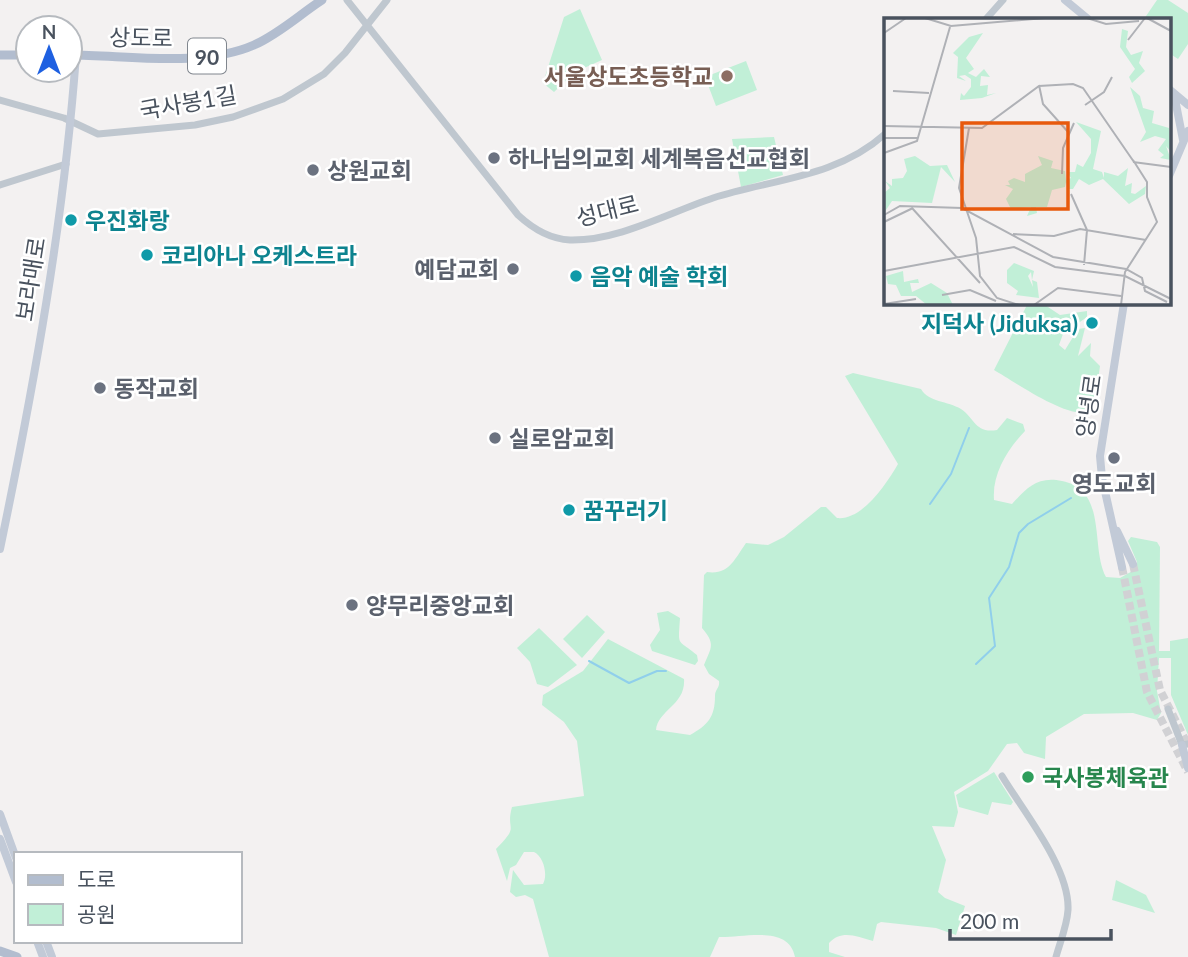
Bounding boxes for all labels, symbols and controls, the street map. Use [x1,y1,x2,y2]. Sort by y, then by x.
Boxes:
north arrow [14,14,84,84]
inset map [884,18,1170,304]
text: N [42,20,56,43]
street label: 상도로 [109,22,173,52]
road number: 90 [188,38,226,74]
place label: 서울상도초등학교 [544,62,713,90]
marker: 서울상도초등학교 [719,68,735,84]
street label: 국사봉1길 [137,80,239,124]
place label: 하나님의교회 세계복음선교협회 [508,144,810,172]
marker: 하나님의교회 세계복음선교협회 [486,150,502,166]
place label: 상원교회 [327,156,412,184]
marker: 상원교회 [305,162,321,178]
street label: 성대로 [573,189,641,231]
place label: 우진화랑 [85,206,170,234]
marker: 우진화랑 [63,212,79,228]
street label: 보라매로 [10,235,50,323]
place label: 코리아나 오케스트라 [161,241,357,269]
marker: 코리아나 오케스트라 [139,247,155,263]
place label: 예담교회 [414,255,499,283]
marker: 예담교회 [505,261,521,277]
place label: 음악 예술 학회 [590,262,728,290]
marker: 음악 예술 학회 [568,268,584,284]
place label: 지덕사 (Jiduksa) [921,309,1078,337]
marker: 지덕사 (Jiduksa) [1084,315,1100,331]
street label: 양녕로 [1070,373,1106,439]
place label: 동작교회 [114,374,199,402]
marker: 동작교회 [92,380,108,396]
place label: 실로암교회 [509,424,615,452]
marker: 실로암교회 [487,430,503,446]
marker: 영도교회 [1106,450,1122,466]
place label: 영도교회 [1072,469,1156,497]
place label: 꿈꾸러기 [583,496,668,524]
marker: 꿈꾸러기 [561,502,577,518]
place label: 양무리중앙교회 [366,591,514,619]
marker: 양무리중앙교회 [344,597,360,613]
place label: 국사봉체육관 [1042,763,1169,791]
marker: 국사봉체육관 [1020,769,1036,785]
legend [14,852,242,943]
text: 도로 [77,866,116,891]
scale bar [950,898,1111,942]
text: 공원 [77,901,116,926]
text: 200 m [960,908,1019,933]

